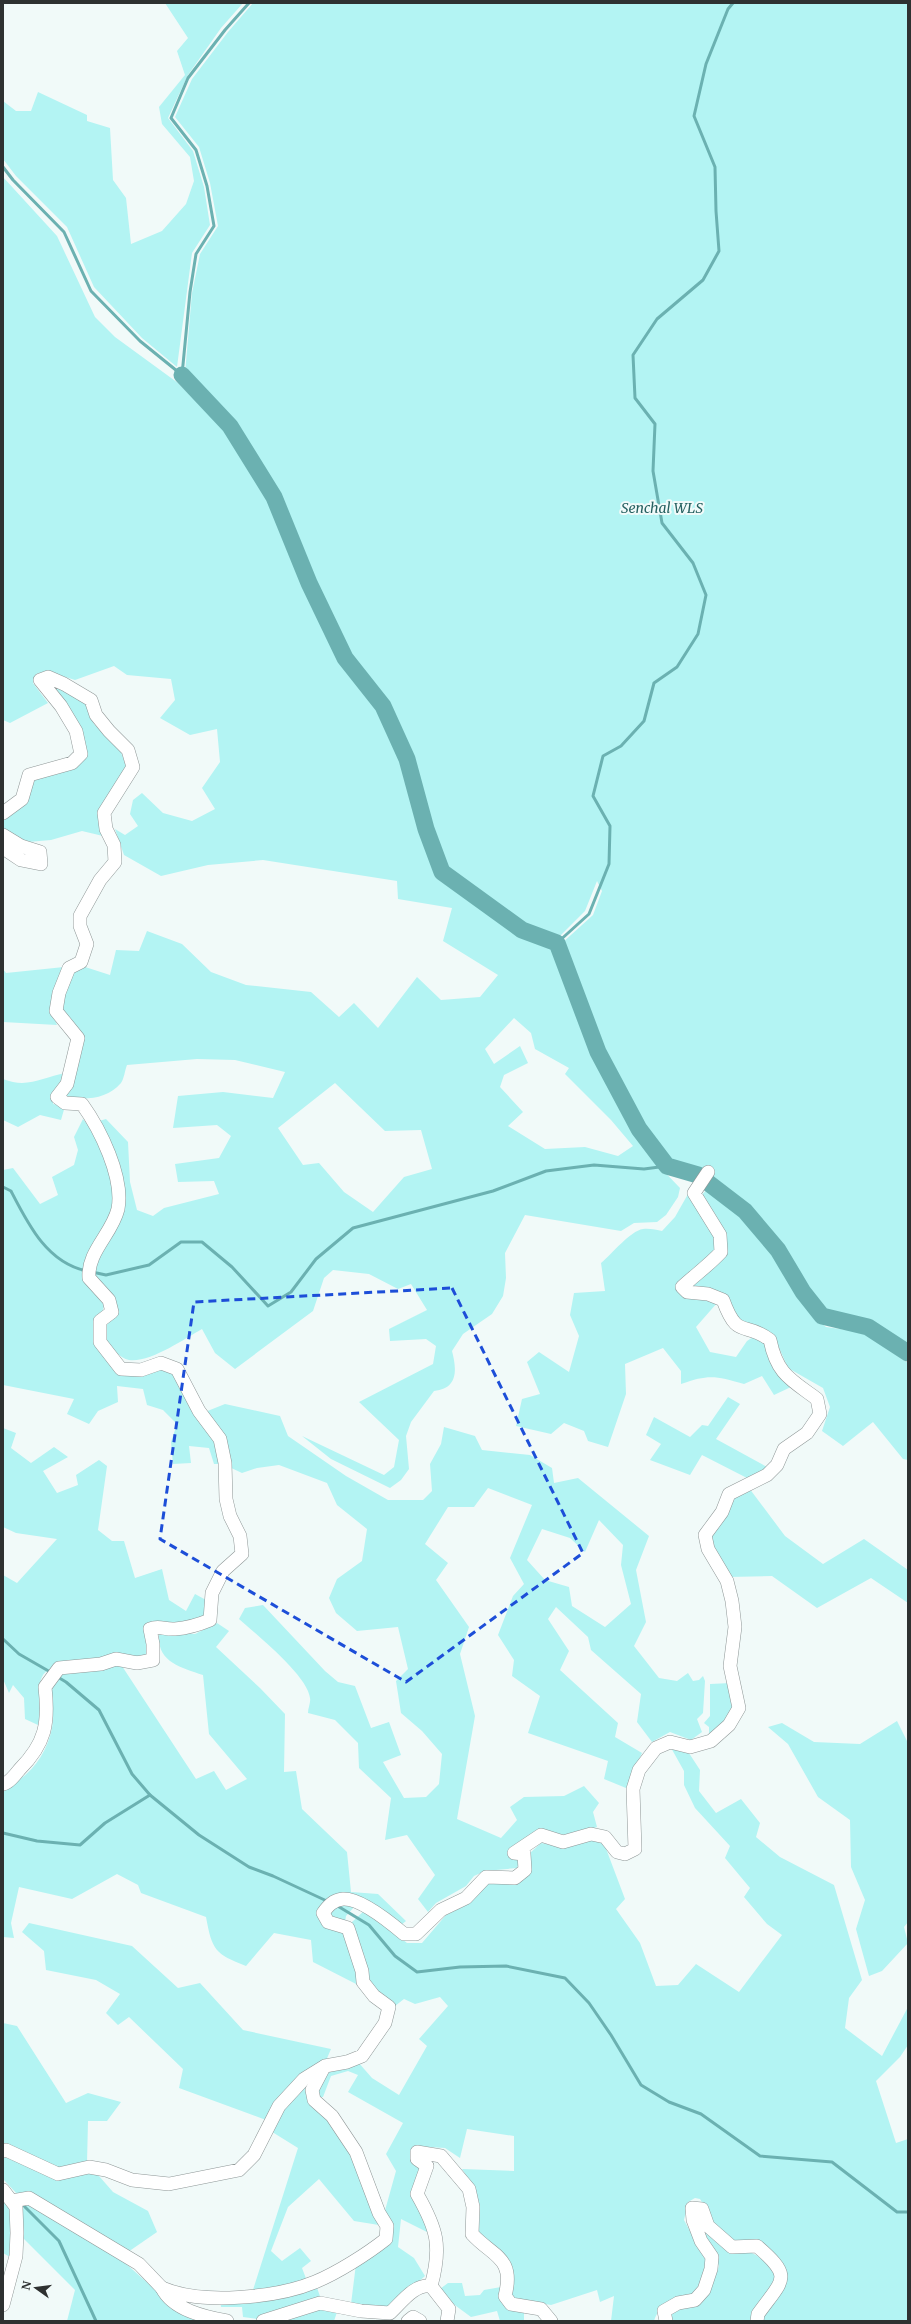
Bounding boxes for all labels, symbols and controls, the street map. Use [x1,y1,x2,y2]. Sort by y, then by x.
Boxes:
park label: Senchal WLS [621,499,703,517]
north arrow [16,2268,56,2308]
text: N [18,2279,34,2291]

